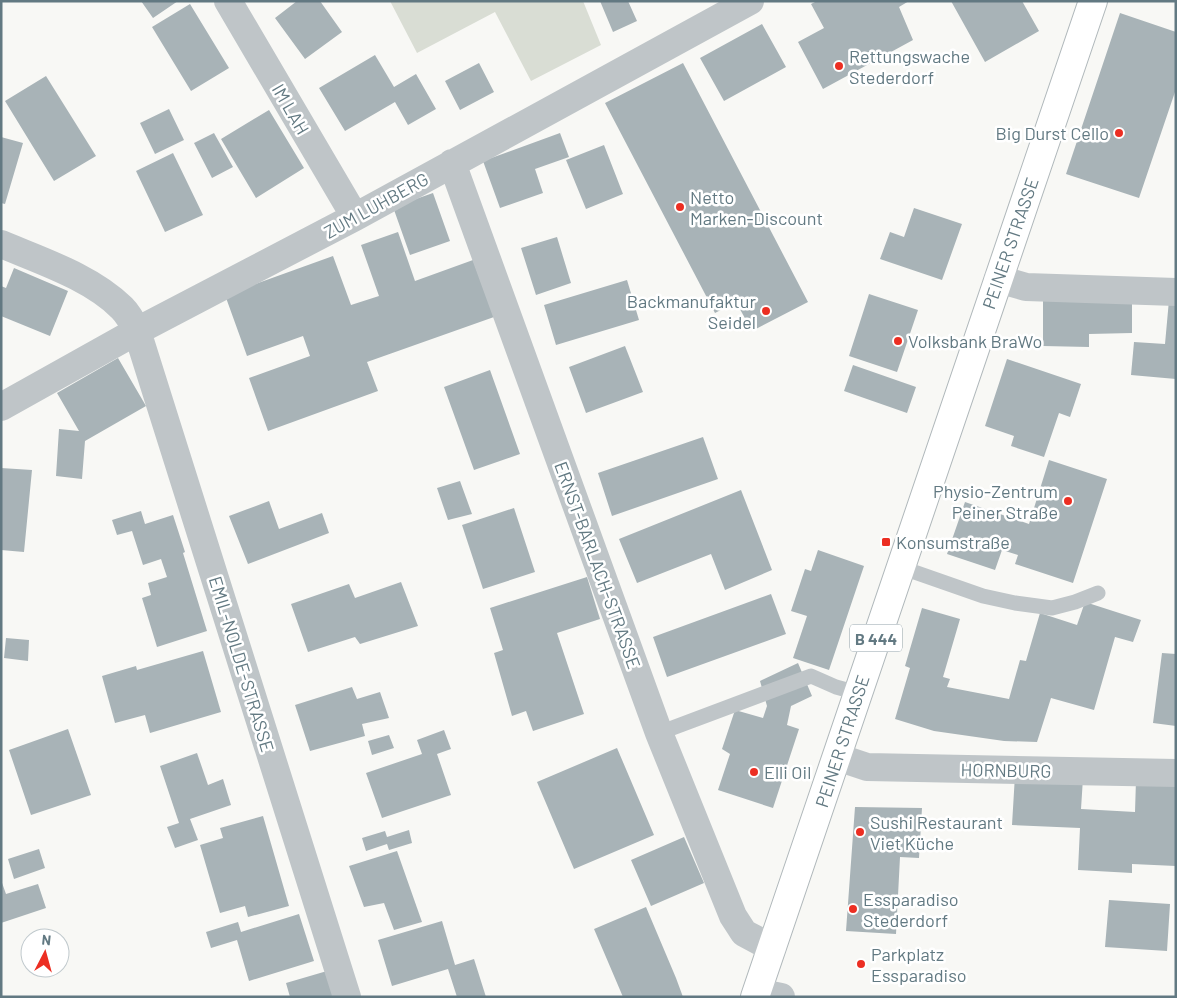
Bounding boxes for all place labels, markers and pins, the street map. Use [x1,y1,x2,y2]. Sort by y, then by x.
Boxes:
place label: Rettungswache Stederdorf [849,45,970,88]
marker: Rettungswache Stederdorf [833,60,845,72]
place label: Big Durst Cello [995,122,1109,144]
marker: Big Durst Cello [1113,127,1125,139]
place label: Netto Marken-Discount [690,186,823,229]
marker: Netto Marken-Discount [674,201,686,213]
place label: Backmanufaktur Seidel [627,290,756,333]
marker: Backmanufaktur Seidel [760,305,772,317]
place label: Volksbank BraWo [908,330,1042,352]
marker: Volksbank BraWo [892,335,904,347]
place label: Physio-Zentrum Peiner Straße [933,480,1058,523]
marker: Physio-Zentrum Peiner Straße [1062,495,1074,507]
place label: Konsumstraße [896,531,1010,553]
marker: Konsumstraße [880,536,892,548]
place label: Elli Oil [764,761,811,783]
marker: Elli Oil [748,766,760,778]
place label: Sushi Restaurant Viet Küche [870,811,1003,854]
marker: Sushi Restaurant Viet Küche [854,826,866,838]
place label: Essparadiso Stederdorf [863,888,959,931]
marker: Essparadiso Stederdorf [847,903,859,915]
place label: Parkplatz Essparadiso [871,943,967,986]
marker: Parkplatz Essparadiso [855,958,867,970]

